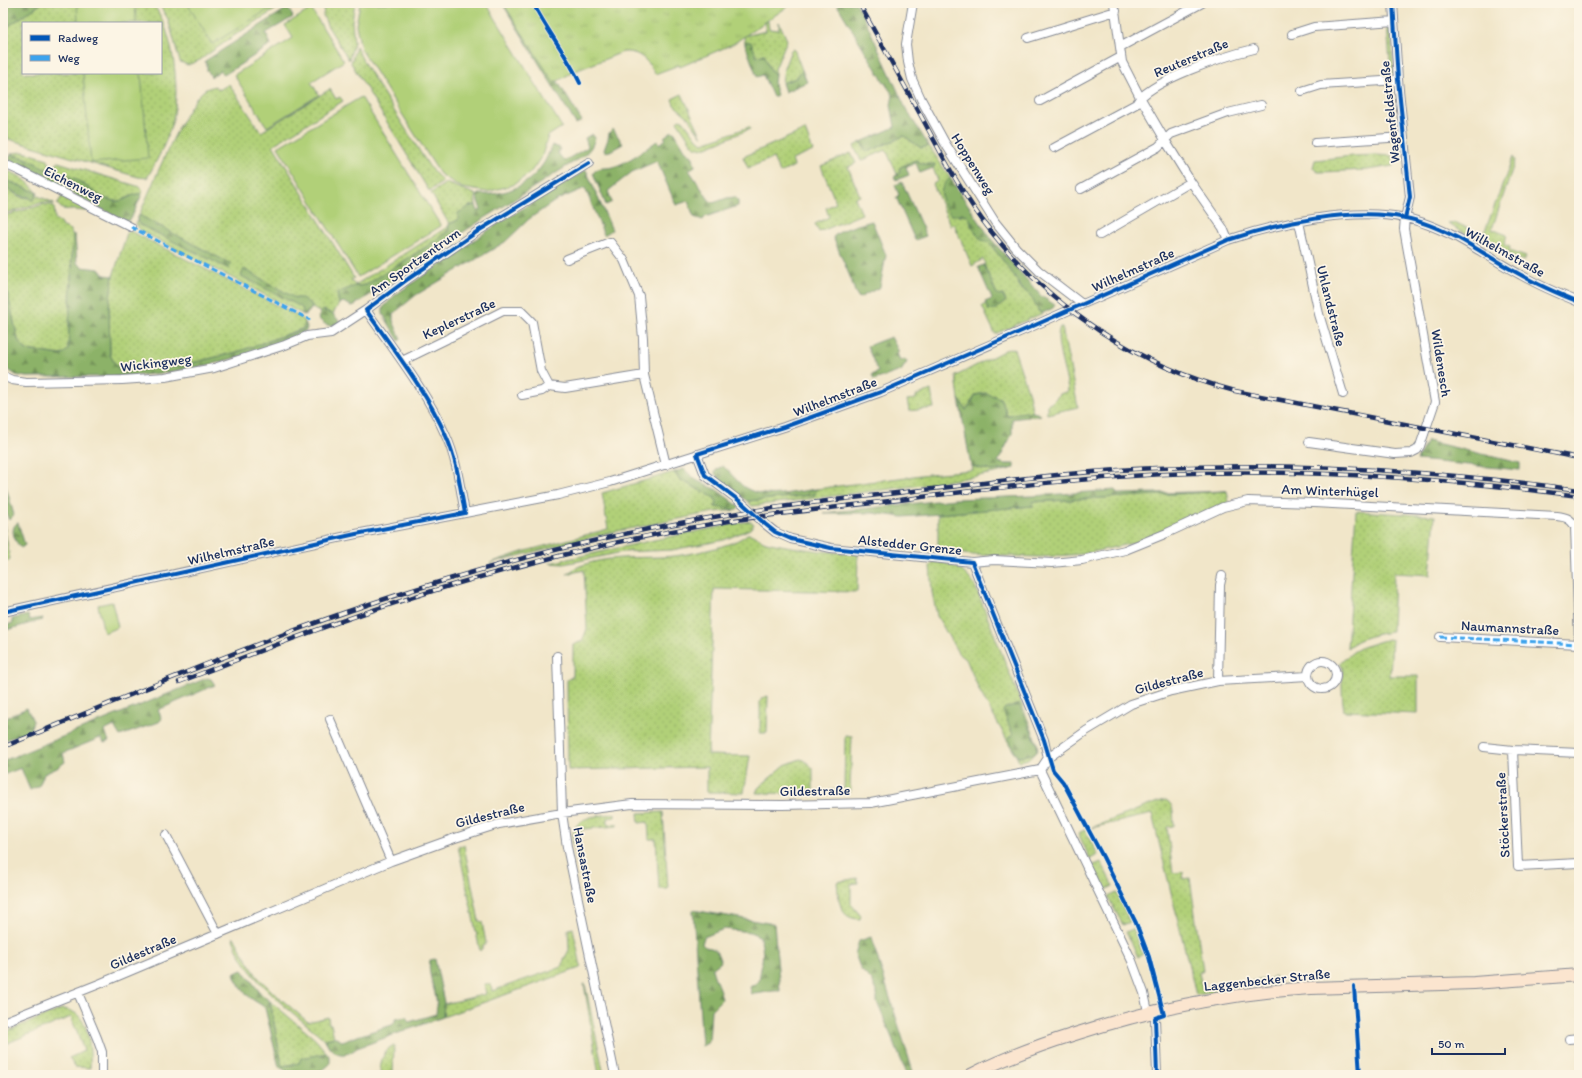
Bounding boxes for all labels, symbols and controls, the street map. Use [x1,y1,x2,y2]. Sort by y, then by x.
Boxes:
legend [22,22,162,74]
text: Radweg [58,31,99,45]
street label: Reuterstraße [1151,35,1231,81]
text: Weg [58,51,81,65]
street label: Wagenfeldstraße [1376,60,1404,164]
street label: Hoppenweg [947,130,999,199]
street label: Eichenweg [41,162,106,206]
street label: Wilhelmstraße [1462,223,1548,281]
street label: Am Sportzentrum [366,224,464,300]
street label: Wilhelmstraße [1089,244,1177,296]
street label: Uhlandstraße [1313,264,1349,349]
street label: Keplerstraße [420,295,499,343]
street label: Wildenesch [1427,328,1455,399]
street label: Wickingweg [120,350,193,376]
street label: Wilhelmstraße [791,373,880,421]
street label: Am Winterhügel [1281,481,1379,501]
street label: Alstedder Grenze [857,531,963,559]
street label: Wilhelmstraße [186,533,276,569]
street label: Naumannstraße [1460,617,1560,639]
street label: Gildestraße [1133,664,1206,698]
street label: Stöckerstraße [1492,772,1514,858]
street label: Gildestraße [779,782,851,800]
street label: Gildestraße [454,798,527,832]
street label: Hansastraße [569,825,601,905]
street label: Gildestraße [107,930,179,974]
street label: Laggenbecker Straße [1203,965,1331,995]
scale bar [1432,1030,1505,1056]
text: 50 m [1438,1037,1464,1051]

